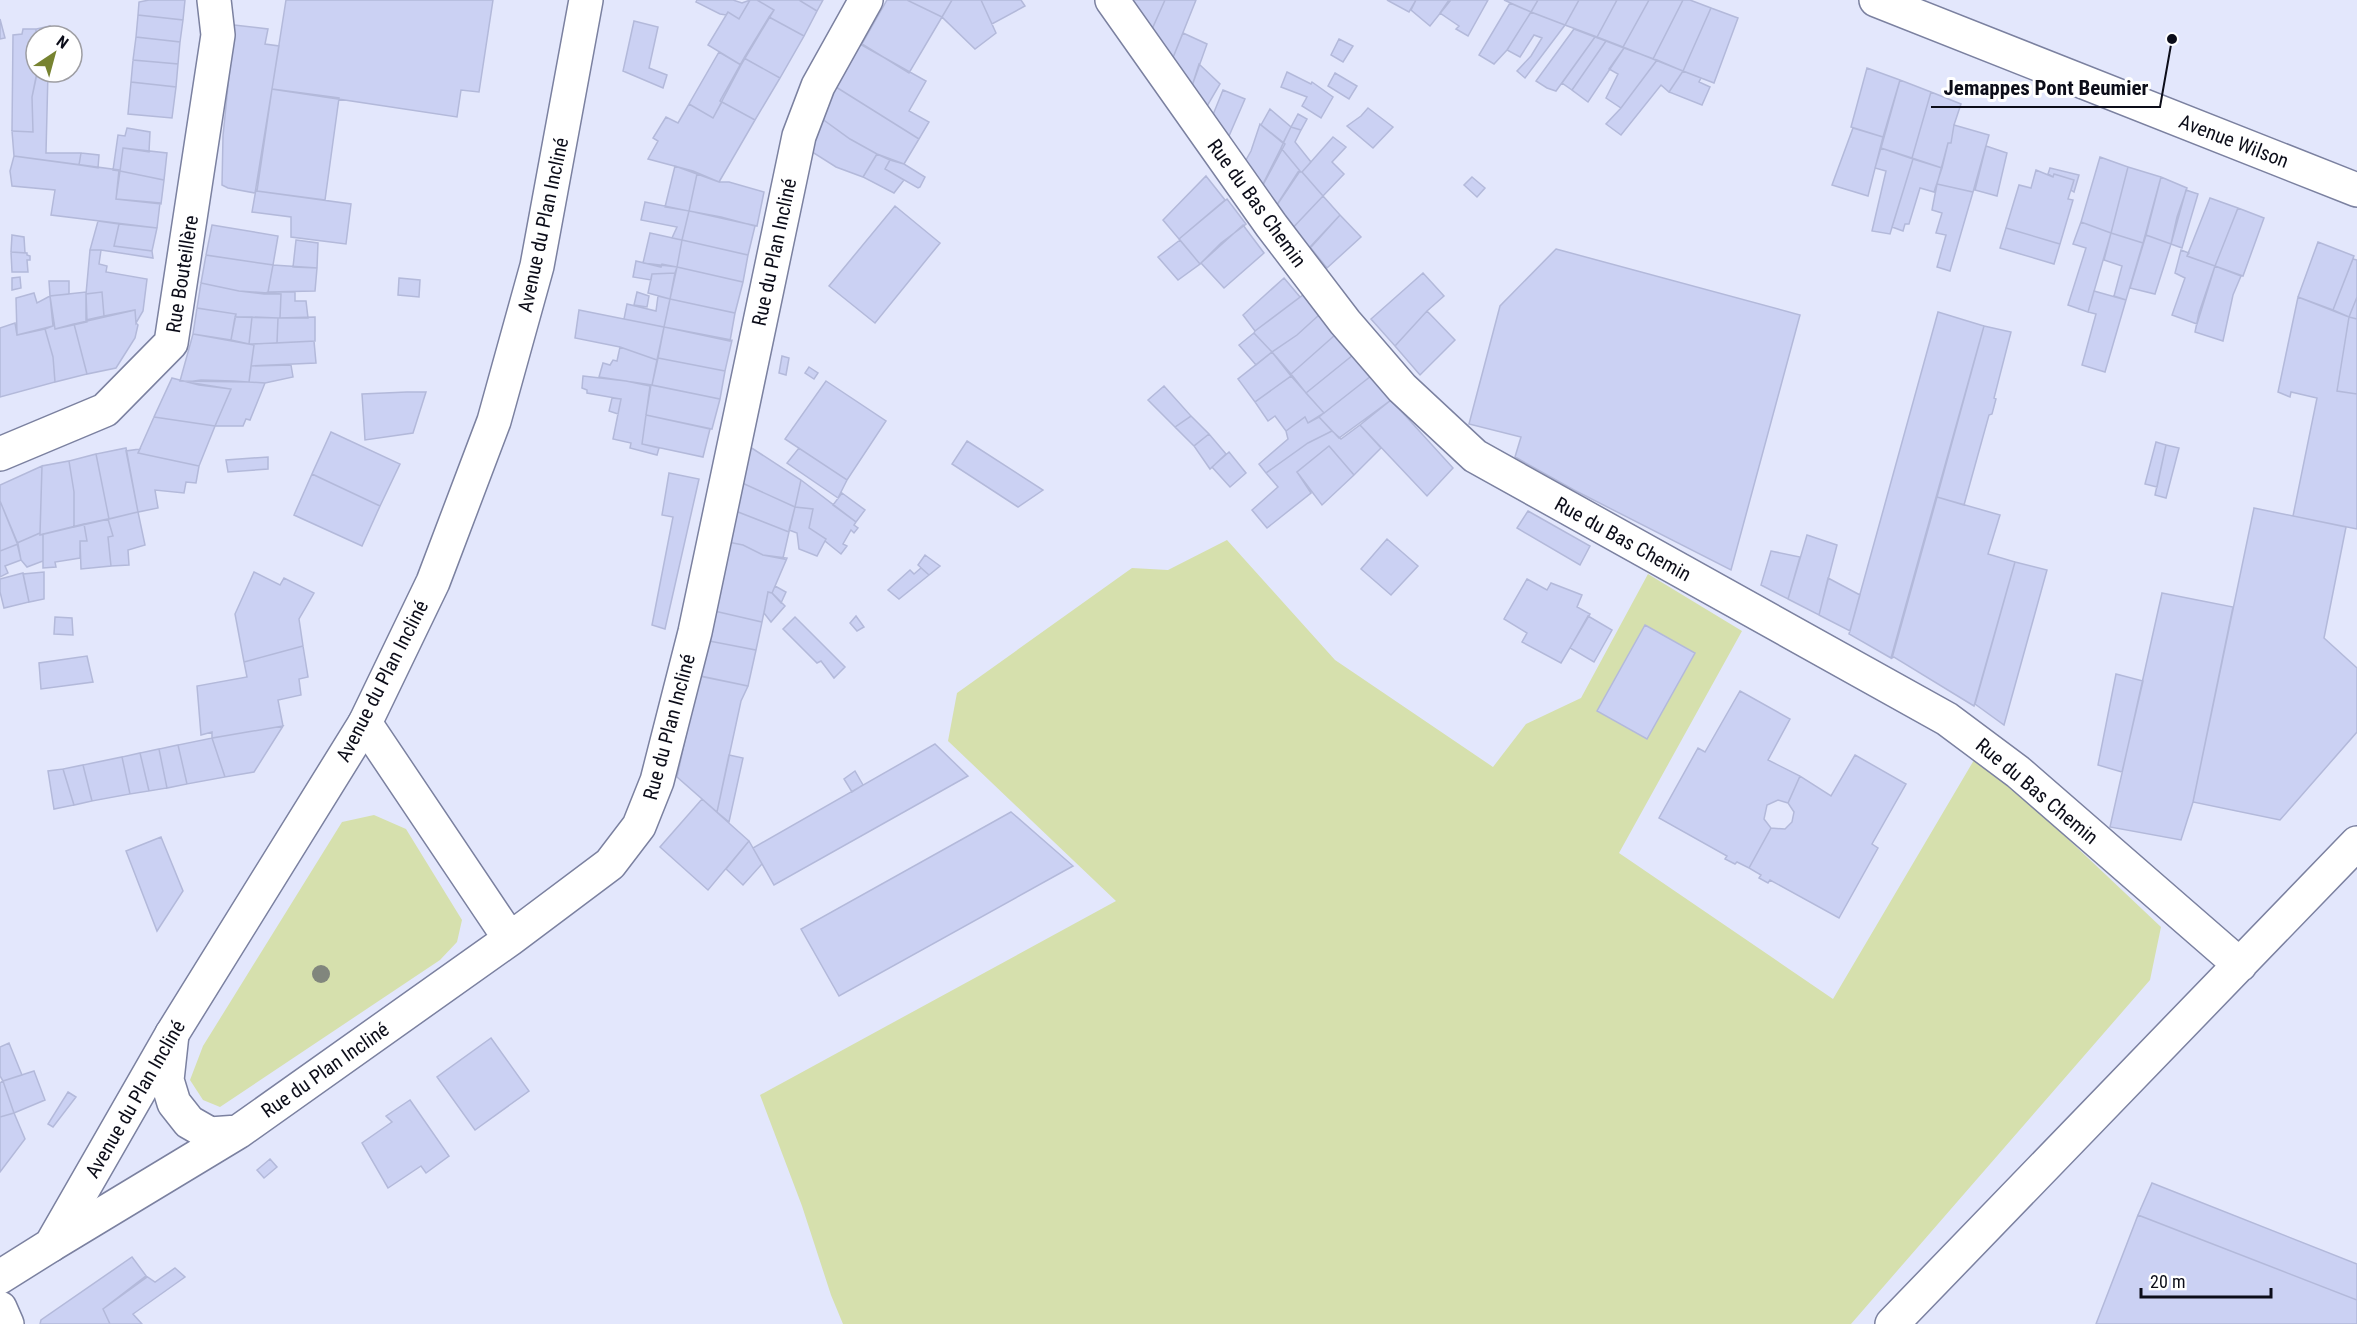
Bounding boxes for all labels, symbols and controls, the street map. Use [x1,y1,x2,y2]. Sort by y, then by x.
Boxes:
north arrow [24,24,84,84]
text: N [53,32,72,53]
callout: Jemappes Pont Beumier [1931,68,2160,107]
text: Jemappes Pont Beumier [1944,76,2149,100]
street label: Avenue Wilson [2176,109,2292,173]
street label: Rue du Bas Chemin [1203,134,1311,272]
street label: Avenue du Plan Incliné [513,135,573,315]
street label: Rue du Plan Incliné [747,176,801,328]
street label: Rue Bouteillère [161,214,203,334]
street label: Rue du Bas Chemin [1551,492,1695,586]
street label: Avenue du Plan Incliné [331,596,433,766]
street label: Rue du Plan Incliné [638,651,700,803]
street label: Rue du Bas Chemin [1971,733,2103,849]
street label: Avenue du Plan Incliné [80,1016,190,1182]
street label: Rue du Plan Incliné [257,1017,393,1123]
scale bar [2141,1261,2272,1299]
text: 20 m [2150,1271,2185,1292]

